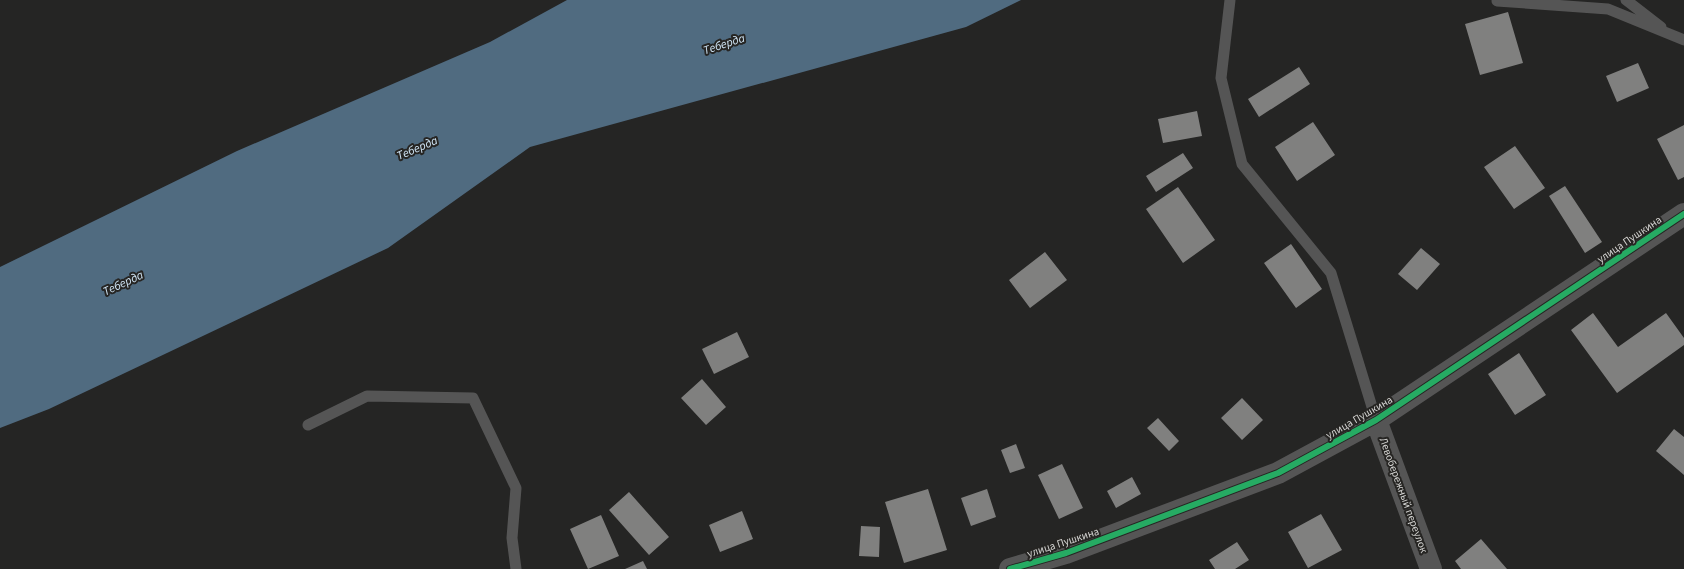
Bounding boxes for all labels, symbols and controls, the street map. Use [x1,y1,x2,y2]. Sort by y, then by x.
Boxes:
water label: Теберда [701,30,748,59]
water label: Теберда [394,132,441,165]
street label: улица Пушкина [1594,212,1665,267]
water label: Теберда [100,266,147,300]
street label: улица Пушкина [1323,392,1395,443]
street label: Левобережный переулок [1376,435,1432,556]
street label: улица Пушкина [1025,524,1101,561]

